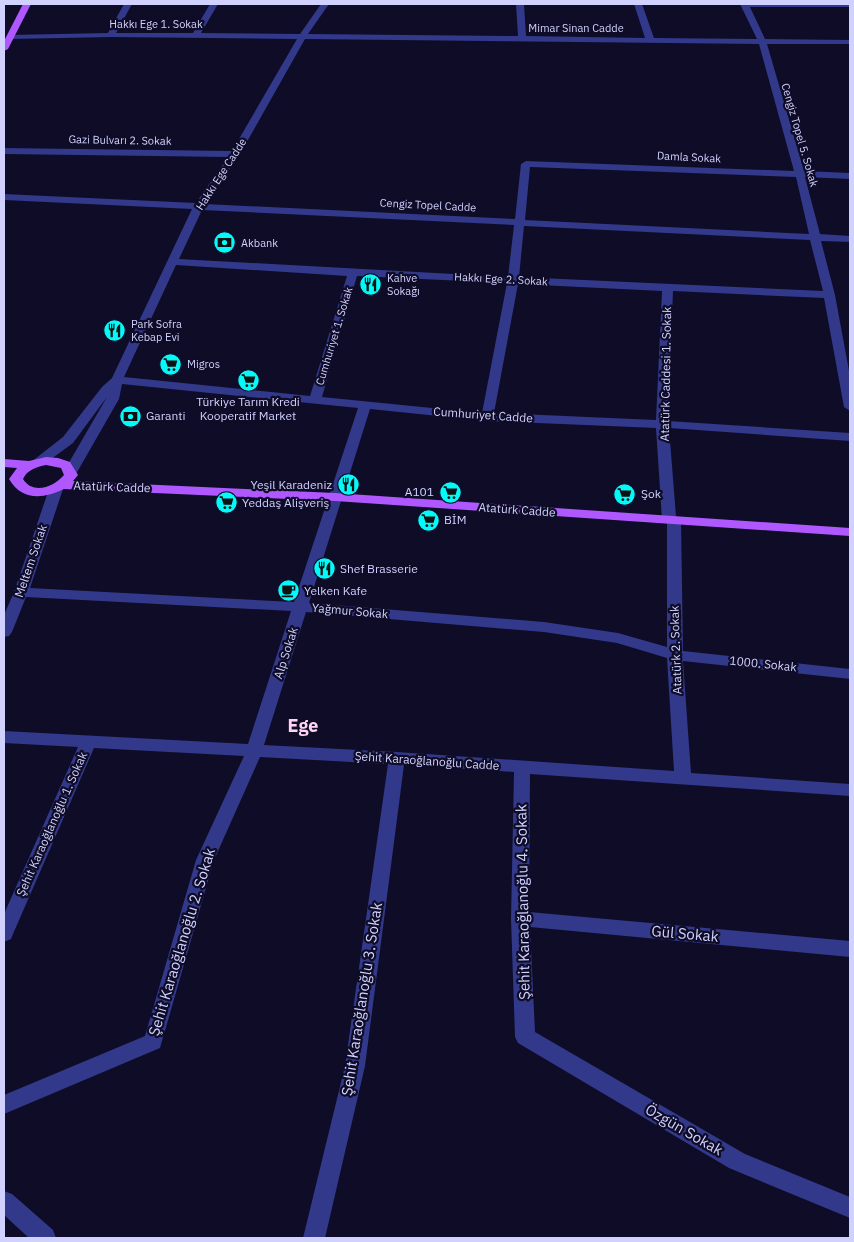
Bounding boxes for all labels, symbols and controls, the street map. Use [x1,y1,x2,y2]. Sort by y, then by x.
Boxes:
street label: Hakkı Ege 1. Sokak [109,17,203,31]
street label: Mimar Sinan Cadde [528,21,624,35]
street label: Cengiz Topel 5. Sokak [778,82,822,189]
street label: Gazi Bulvarı 2. Sokak [68,132,172,148]
street label: Hakkı Ege Cadde [193,135,249,213]
street label: Damla Sokak [657,148,722,166]
street label: Cengiz Topel Cadde [379,195,477,215]
bank icon: Akbank [213,231,237,255]
place label: Akbank [241,236,278,250]
street label: Hakkı Ege 2. Sokak [454,270,548,288]
place label: Kahve Sokağı [387,271,420,298]
restaurant icon: Kahve Sokağı [359,272,383,296]
street label: Cumhuriyet 1. Sokak [312,285,356,387]
street label: Atatürk Caddesi 1. Sokak [657,306,674,442]
place label: Park Sofra Kebap Evi [131,317,182,344]
restaurant icon: Park Sofra Kebap Evi [103,318,127,342]
supermarket icon: Migros [159,352,183,376]
place label: Migros [187,357,220,371]
supermarket icon: Türkiye Tarım Kredi Kooperatif Market [236,369,260,393]
place label: Türkiye Tarım Kredi Kooperatif Market [196,394,300,423]
bank icon: Garanti [118,404,142,428]
street label: Cumhuriyet Cadde [433,404,534,425]
place label: Garanti [146,408,186,423]
restaurant icon: Yeşil Karadeniz [336,473,360,497]
place label: Yeşil Karadeniz [250,477,332,492]
street label: Atatürk Cadde [73,478,151,495]
supermarket icon: A101 [438,480,462,504]
supermarket icon: Şok [613,482,637,506]
place label: A101 [405,484,434,499]
place label: Şok [641,486,662,501]
supermarket icon: Yeddaş Alişveriş [214,491,238,515]
place label: Yeddaş Alişveriş [242,495,330,510]
street label: Atatürk Cadde [478,499,556,520]
supermarket icon: BİM [416,508,440,532]
place label: BİM [444,512,466,527]
street label: Meltem Sokak [11,522,50,599]
restaurant icon: Shef Brasserie [312,557,336,581]
place label: Shef Brasserie [340,561,418,576]
cafe icon: Yelken Kafe [276,579,300,603]
place label: Yelken Kafe [304,583,367,598]
street label: Yağmur Sokak [311,600,389,621]
street label: Atatürk 2. Sokak [666,605,685,695]
street label: Alp Sokak [270,624,301,681]
street label: 1000. Sokak [729,653,798,675]
district label: Ege [288,714,318,737]
street label: Şehit Karaoğlanoğlu Cadde [354,748,500,773]
street label: Şehit Karaoğlanoğlu 1. Sokak [13,749,91,898]
street label: Şehit Karaoğlanoğlu 4. Sokak [511,804,534,1000]
street label: Şehit Karaoğlanoğlu 2. Sokak [144,845,219,1038]
street label: Şehit Karaoğlanoğlu 3. Sokak [337,901,386,1097]
street label: Gül Sokak [651,921,720,946]
street label: Özgün Sokak [642,1100,727,1160]

